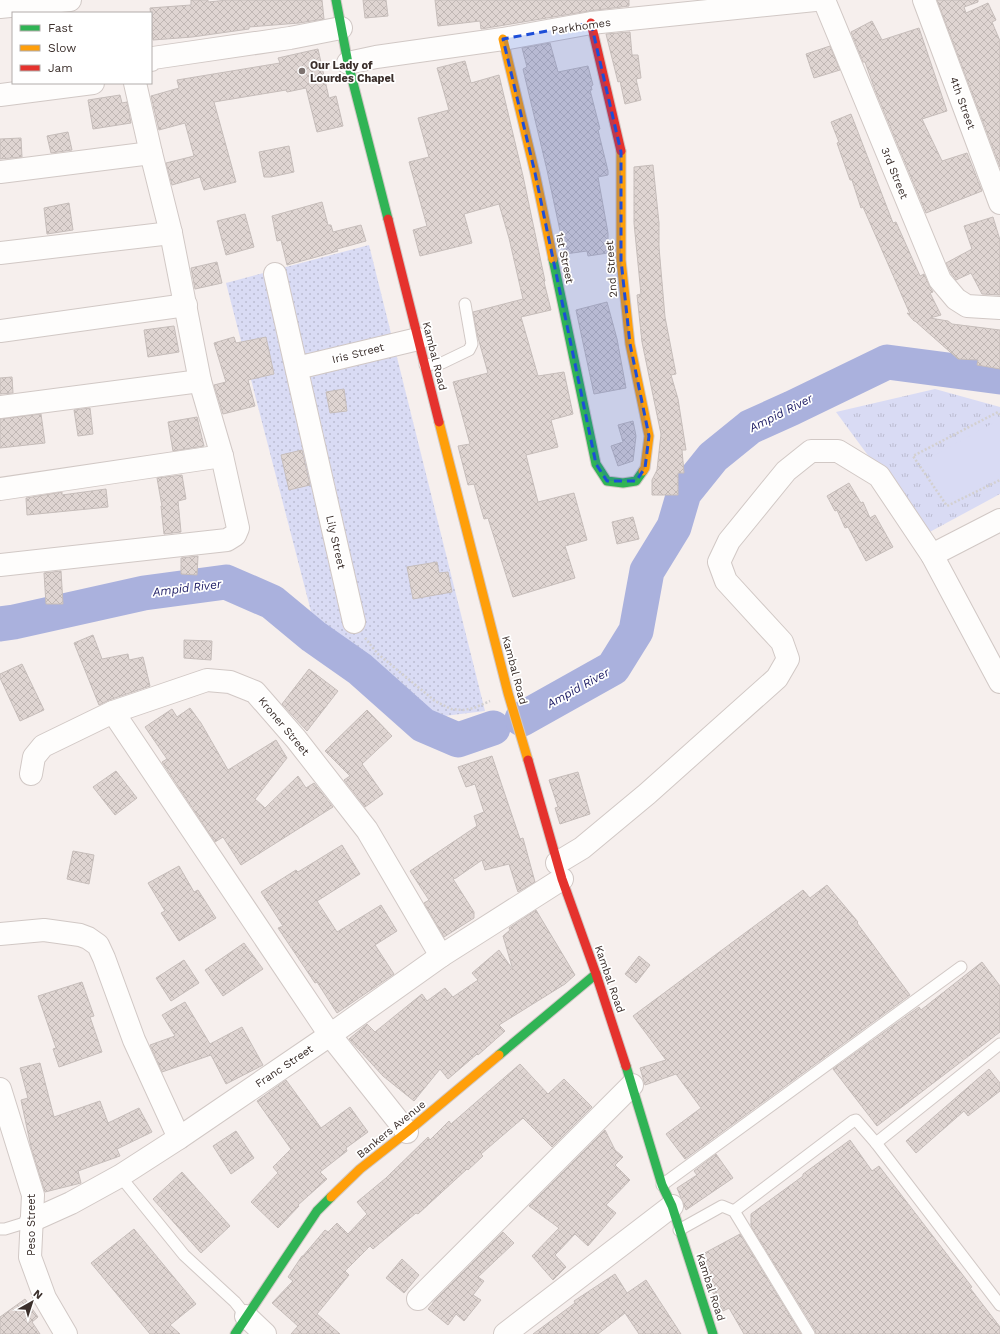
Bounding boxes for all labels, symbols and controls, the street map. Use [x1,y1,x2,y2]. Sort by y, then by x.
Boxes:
legend [12,12,152,84]
street label: Parkhomes [551,16,612,37]
text: Fast [48,21,73,35]
text: Slow [48,41,76,55]
place label: Our Lady of Lourdes Chapel [310,59,395,85]
text: Jam [48,61,73,75]
marker: Our Lady of Lourdes Chapel [297,66,307,76]
street label: 4th Street [947,75,978,132]
street label: 3rd Street [878,145,911,201]
street label: 1st Street [553,232,576,285]
street label: 2nd Street [603,240,620,298]
street label: Kambal Road [420,320,449,392]
street label: Iris Street [331,341,386,366]
water label: Ampid River [746,390,816,435]
street label: Lily Street [323,514,348,571]
water label: Ampid River [151,577,224,599]
street label: Kambal Road [499,634,530,706]
water label: Ampid River [543,664,613,711]
street label: Kroner Street [255,694,312,759]
street label: Kambal Road [592,944,627,1015]
street label: Franc Street [253,1042,316,1090]
street label: Bankers Avenue [354,1098,428,1161]
street label: Peso Street [25,1194,38,1256]
street label: Kambal Road [693,1252,728,1323]
north arrow [12,1282,52,1322]
text: N [31,1287,45,1302]

